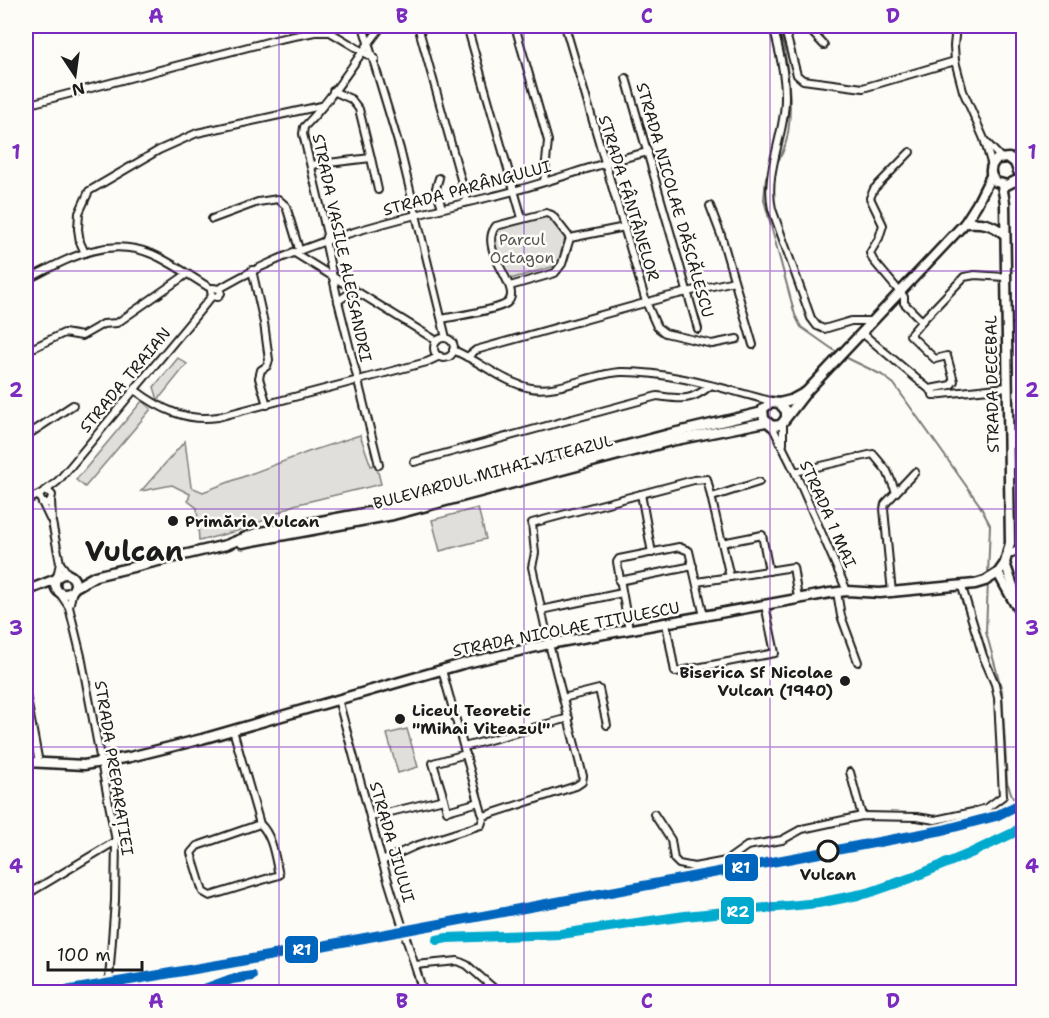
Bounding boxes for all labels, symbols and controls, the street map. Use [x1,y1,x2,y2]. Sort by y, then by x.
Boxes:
text: A [148,3,164,29]
text: B [396,3,408,29]
text: C [641,3,653,29]
text: D [886,3,900,29]
north arrow [45,45,105,105]
text: N [70,77,87,101]
street label: STRADA NICOLAE DĂSCĂLESCU [631,80,719,320]
street label: STRADA FÂNTÂNELOR [594,113,664,283]
street label: STRADA VASILE ALECSANDRI [308,132,376,364]
text: 1 [11,139,21,165]
text: 1 [1027,139,1037,165]
street label: STRADA PARÂNGULUI [381,155,554,221]
park label: Parcul Octagon [490,229,555,268]
street label: STRADA DECEBAL [980,315,1004,453]
street label: STRADA TRAIAN [75,323,175,437]
text: 2 [9,377,23,403]
text: 2 [1025,377,1039,403]
street label: BULEVARDUL MIHAI VITEAZUL [371,430,615,514]
street label: STRADA 1 MAI [795,457,861,571]
place label: Primăria Vulcan [185,511,320,532]
marker: Primăria Vulcan [166,514,180,528]
district label: Vulcan [85,532,183,570]
street label: STRADA NICOLAE TITULESCU [451,597,681,661]
text: 3 [9,615,23,641]
text: 3 [1025,615,1039,641]
place label: Biserica Sf Nicolae Vulcan (1940) [679,662,833,701]
marker: Biserica Sf Nicolae Vulcan (1940) [838,674,852,688]
street label: STRADA PREPARAȚIEI [89,679,138,857]
place label: Liceul Teoretic "Mihai Viteazul" [412,700,550,739]
marker: Liceul Teoretic "Mihai Viteazul" [393,712,407,726]
street label: STRADA JIULUI [365,779,419,905]
marker: Vulcan [817,840,839,862]
text: 4 [9,853,23,879]
line badge: R1 [724,853,759,882]
text: 4 [1025,853,1039,879]
text: R1 [732,857,750,878]
place label: Vulcan [800,864,857,885]
line badge: R2 [720,896,755,925]
text: R2 [727,901,749,922]
scale bar [48,934,142,972]
line badge: R1 [284,935,319,964]
text: R1 [293,939,311,960]
text: 100 m [57,943,111,967]
text: A [148,988,164,1014]
text: B [396,988,408,1014]
text: C [641,988,653,1014]
text: D [886,988,900,1014]

